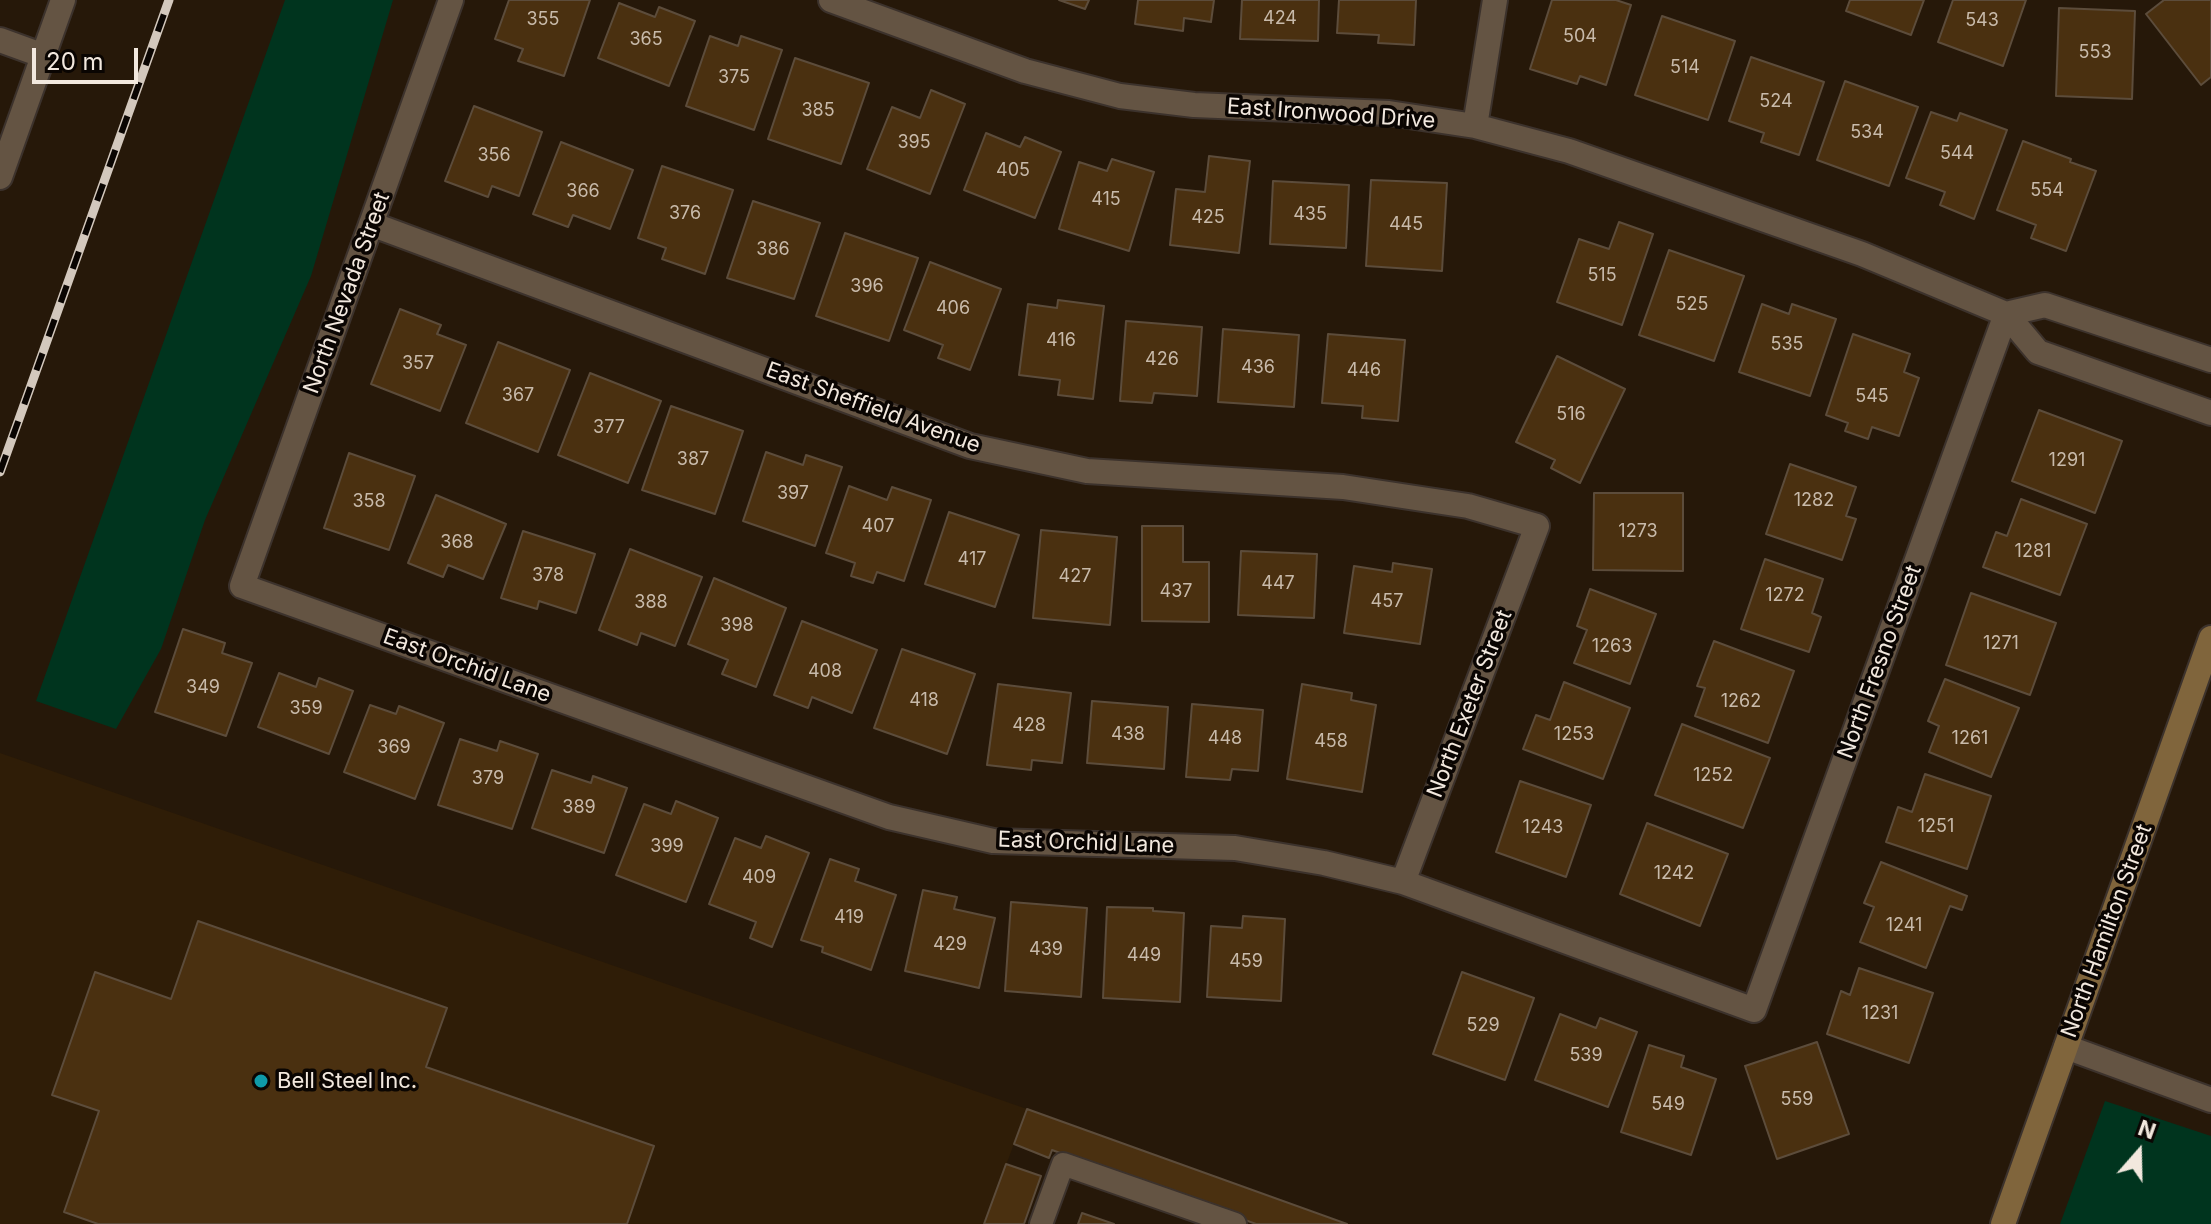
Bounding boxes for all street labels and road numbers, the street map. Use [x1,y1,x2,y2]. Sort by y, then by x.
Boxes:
street label: East Ironwood Drive [1226,94,1436,134]
street label: North Nevada Street [298,189,396,397]
street label: East Sheffield Avenue [762,357,984,459]
street label: North Fresno Street [1833,562,1927,762]
street label: North Exeter Street [1422,607,1518,801]
street label: East Orchid Lane [380,623,554,709]
street label: North Hamilton Street [2056,821,2158,1041]
street label: East Orchid Lane [997,827,1175,859]

